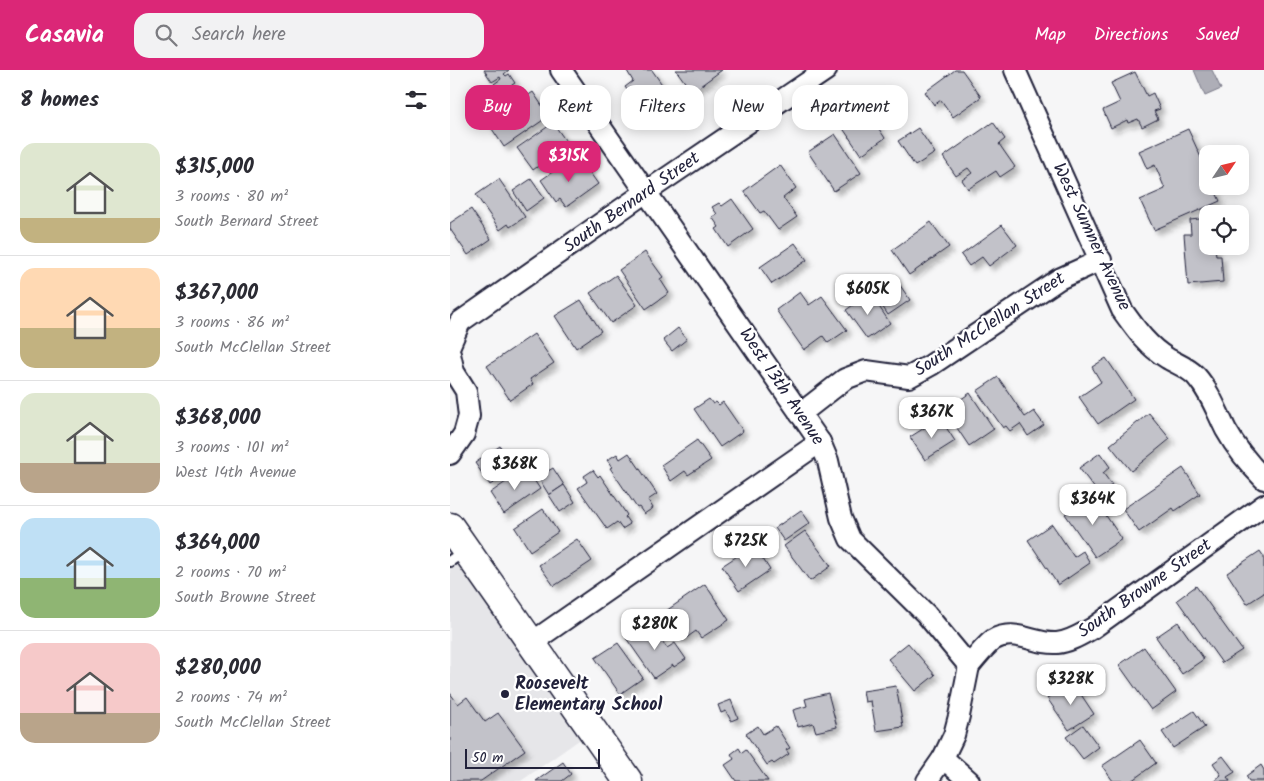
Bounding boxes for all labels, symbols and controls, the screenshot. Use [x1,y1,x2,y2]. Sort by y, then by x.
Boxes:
search box [134,13,484,58]
text: Casavia [25,16,104,55]
text: Search here [192,20,286,50]
icon: search [152,21,180,49]
text: Map [1034,21,1066,50]
text: Directions [1094,21,1168,50]
text: Saved [1196,21,1239,50]
text: 8 homes [20,84,99,117]
chip: Buy [465,85,530,130]
chip: Rent [540,85,611,130]
chip: Filters [621,85,704,130]
chip: New [714,85,782,130]
chip: Apartment [792,85,908,130]
icon: filters [402,86,430,114]
pin: $315K [534,140,604,183]
text: $315K [549,144,589,169]
street label: South Bernard Street [558,144,707,261]
north arrow [1199,145,1249,195]
map controls [1199,145,1249,255]
text: $315,000 [175,151,254,184]
street label: West Sumner Avenue [1044,158,1138,316]
icon: home [60,163,120,223]
text: 3 rooms · 80 m² [175,184,288,209]
button: locate [1199,205,1249,255]
text: South Bernard Street [175,209,319,234]
street label: South McClellan Street [909,265,1072,385]
pin: $605K [833,274,903,316]
text: $367,000 [175,277,258,310]
text: $605K [846,277,890,302]
icon: home [60,288,120,348]
text: 3 rooms · 86 m² [175,310,289,335]
street label: West 13th Avenue [731,322,831,452]
text: South McClellan Street [175,335,331,360]
pin: $367K [897,396,967,439]
text: $367K [910,400,954,425]
text: $368,000 [175,402,261,435]
icon: home [60,413,120,473]
text: 3 rooms · 101 m² [175,435,289,460]
pin: $368K [480,448,550,491]
text: $368K [492,452,538,477]
text: West 14th Avenue [175,460,296,485]
pin: $364K [1058,484,1128,526]
text: $364K [1070,487,1116,512]
pin: $725K [711,526,781,568]
text: $364,000 [175,527,260,560]
text: $725K [724,529,768,554]
street label: South Browne Street [1072,531,1219,646]
icon: home [60,538,120,598]
text: 2 rooms · 70 m² [175,560,286,585]
text: South Browne Street [175,585,316,610]
pin: $280K [620,608,690,651]
text: $280K [632,612,678,637]
text: $280,000 [175,652,261,685]
icon: home [60,663,120,723]
pin: $328K [1036,664,1106,706]
text: $328K [1048,667,1094,692]
place label: Roosevelt Elementary School [515,670,662,720]
text: 2 rooms · 74 m² [175,685,287,710]
marker: Roosevelt Elementary School [499,688,511,700]
text: South McClellan Street [175,710,331,735]
scale bar [465,746,600,769]
text: 50 m [472,747,503,769]

